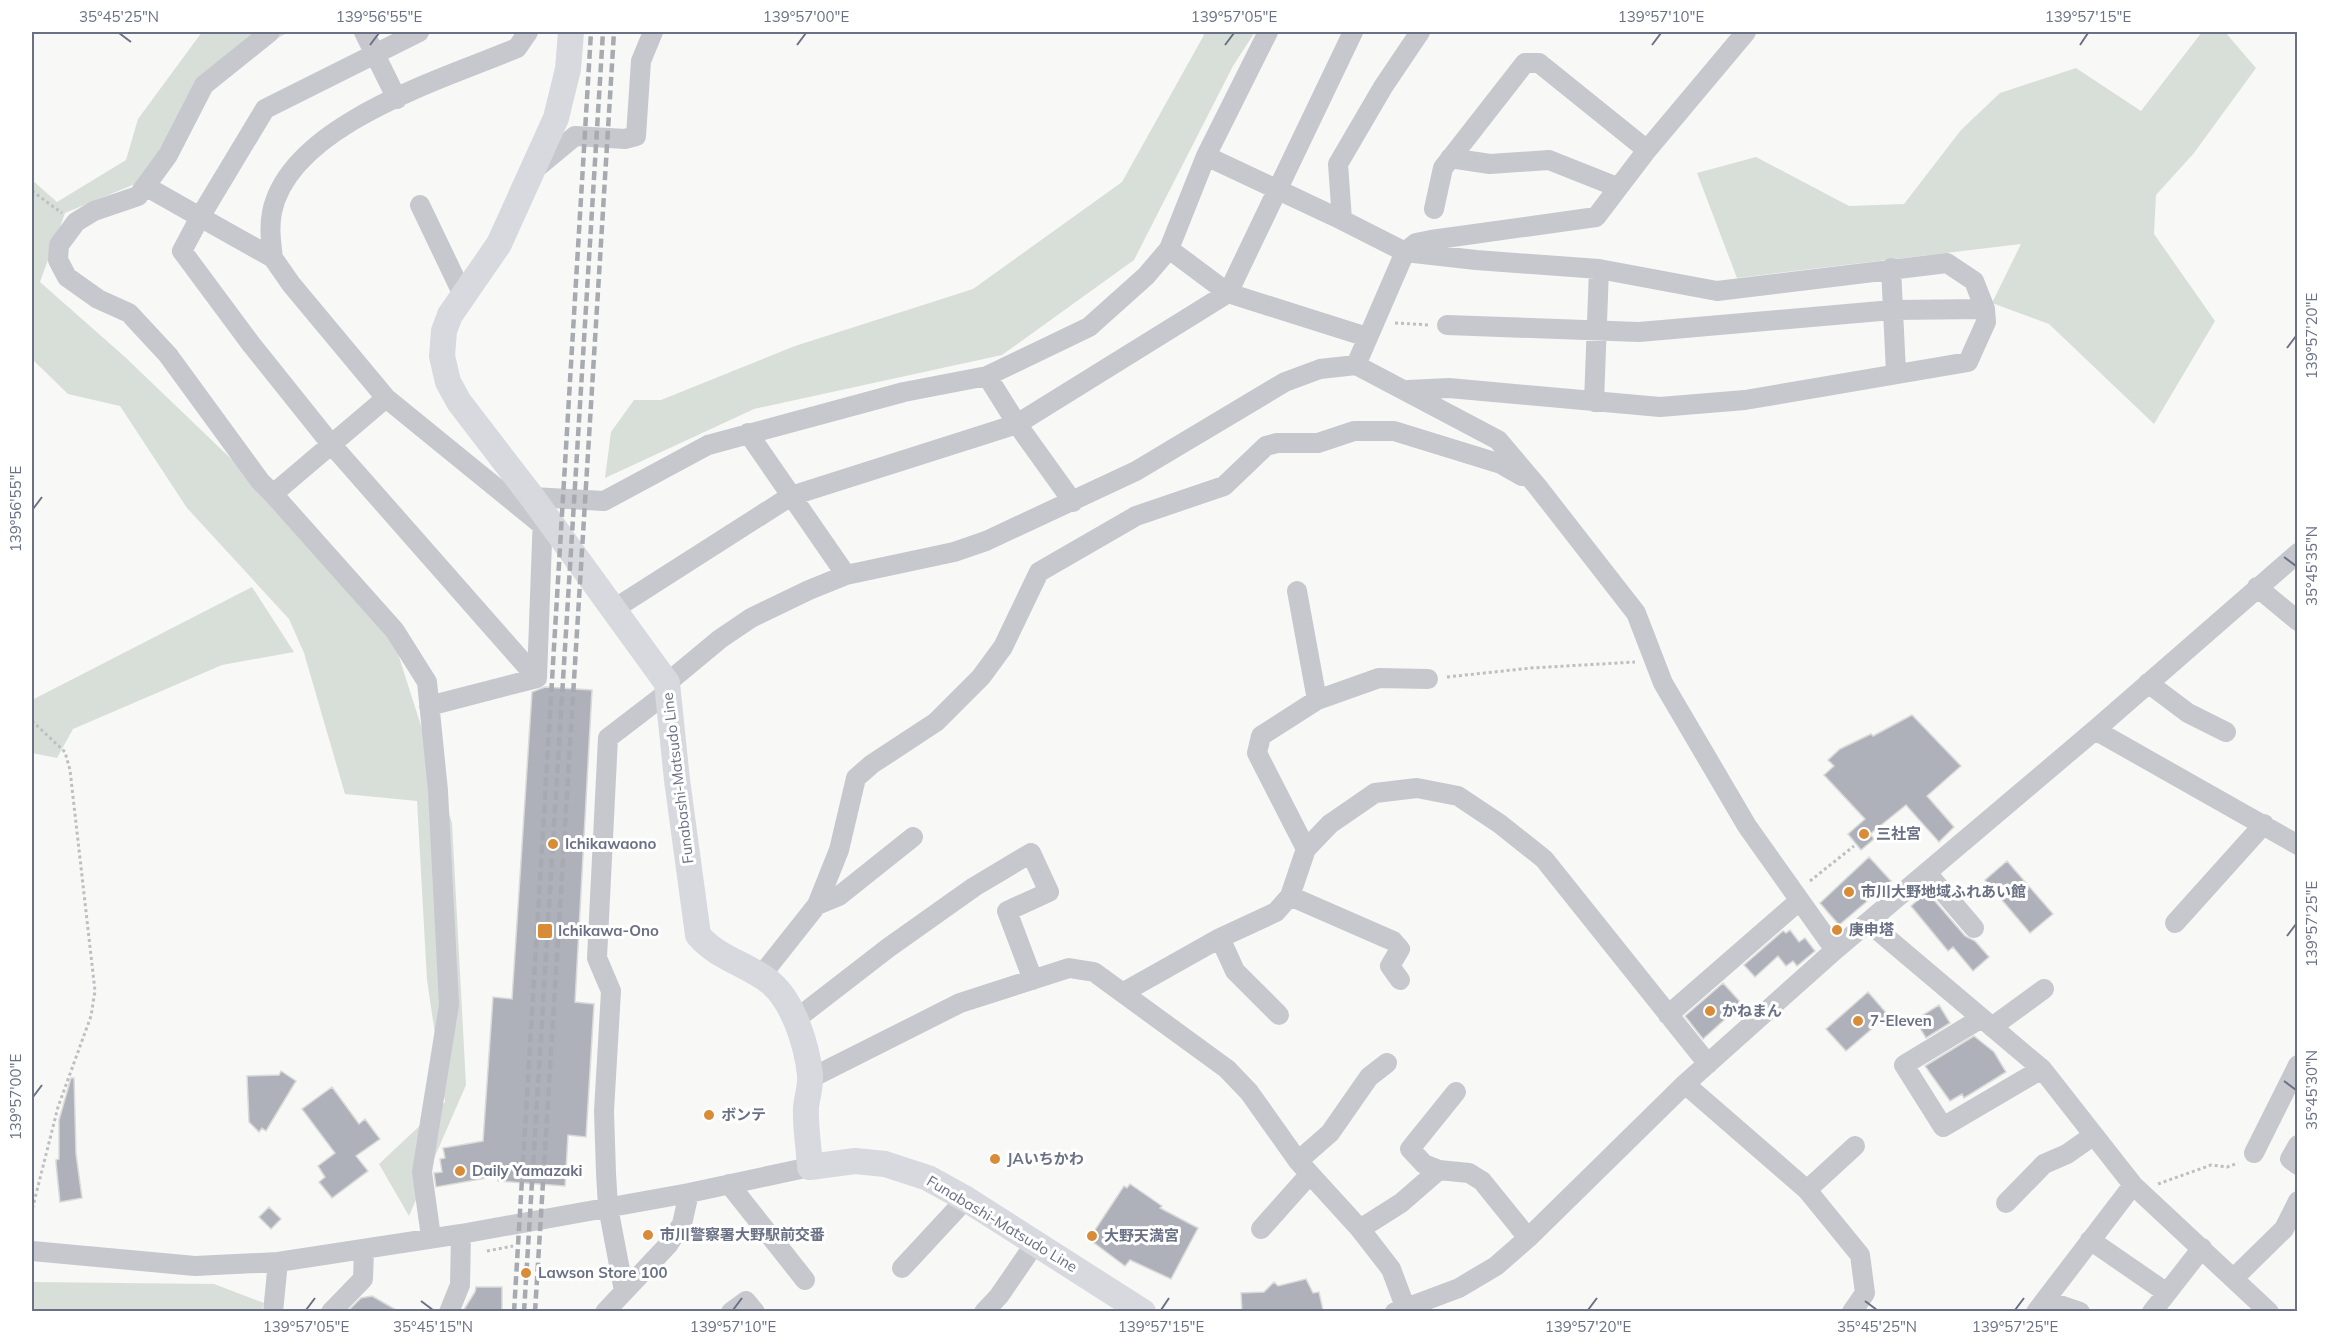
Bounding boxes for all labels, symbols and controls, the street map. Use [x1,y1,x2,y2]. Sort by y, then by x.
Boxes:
text: 35°45'25"N [79,7,159,26]
text: 139°56'55"E [336,7,422,26]
text: 139°57'00"E [763,7,849,26]
text: 139°57'05"E [1191,7,1277,26]
text: 139°57'10"E [1618,7,1704,26]
text: 139°57'15"E [2045,7,2131,26]
text: 139°57'20"E [2302,293,2321,379]
text: 139°56'55"E [6,466,25,552]
text: 35°45'35"N [2302,526,2321,606]
street label: Funabashi-Matsudo Line [658,691,697,865]
place label: 三社宮 [1876,824,1921,843]
marker: 三社宮 [1857,827,1871,841]
place label: Ichikawaono [565,834,657,853]
marker: Ichikawaono [546,837,560,851]
text: 139°57'25"E [2302,881,2321,967]
place label: 市川大野地域ふれあい館 [1861,882,2026,901]
marker: 市川大野地域ふれあい館 [1842,885,1856,899]
place label: 庚申塔 [1849,920,1894,939]
place label: Ichikawa-Ono [558,921,659,940]
marker: Ichikawa-Ono [536,922,554,940]
marker: 庚申塔 [1830,923,1844,937]
place label: かねまん [1722,1001,1782,1020]
marker: かねまん [1703,1004,1717,1018]
place label: 7-Eleven [1870,1011,1932,1030]
marker: 7-Eleven [1851,1014,1865,1028]
text: 35°45'30"N [2302,1050,2321,1130]
text: 139°57'00"E [6,1054,25,1140]
place label: ボンテ [721,1105,766,1124]
marker: ボンテ [702,1108,716,1122]
place label: JAいちかわ [1007,1149,1084,1168]
marker: JAいちかわ [988,1152,1002,1166]
place label: Daily Yamazaki [472,1161,582,1180]
marker: Daily Yamazaki [453,1164,467,1178]
street label: Funabashi-Matsudo Line [924,1171,1081,1276]
place label: 市川警察署大野駅前交番 [660,1225,825,1244]
place label: 大野天満宮 [1104,1226,1179,1245]
marker: 市川警察署大野駅前交番 [641,1228,655,1242]
marker: 大野天満宮 [1085,1229,1099,1243]
place label: Lawson Store 100 [538,1263,667,1282]
marker: Lawson Store 100 [519,1266,533,1280]
text: 139°57'05"E [263,1317,349,1336]
text: 35°45'15"N [393,1317,473,1336]
text: 139°57'10"E [690,1317,776,1336]
text: 139°57'15"E [1118,1317,1204,1336]
text: 139°57'20"E [1545,1317,1631,1336]
text: 35°45'25"N [1837,1317,1917,1336]
text: 139°57'25"E [1972,1317,2058,1336]

